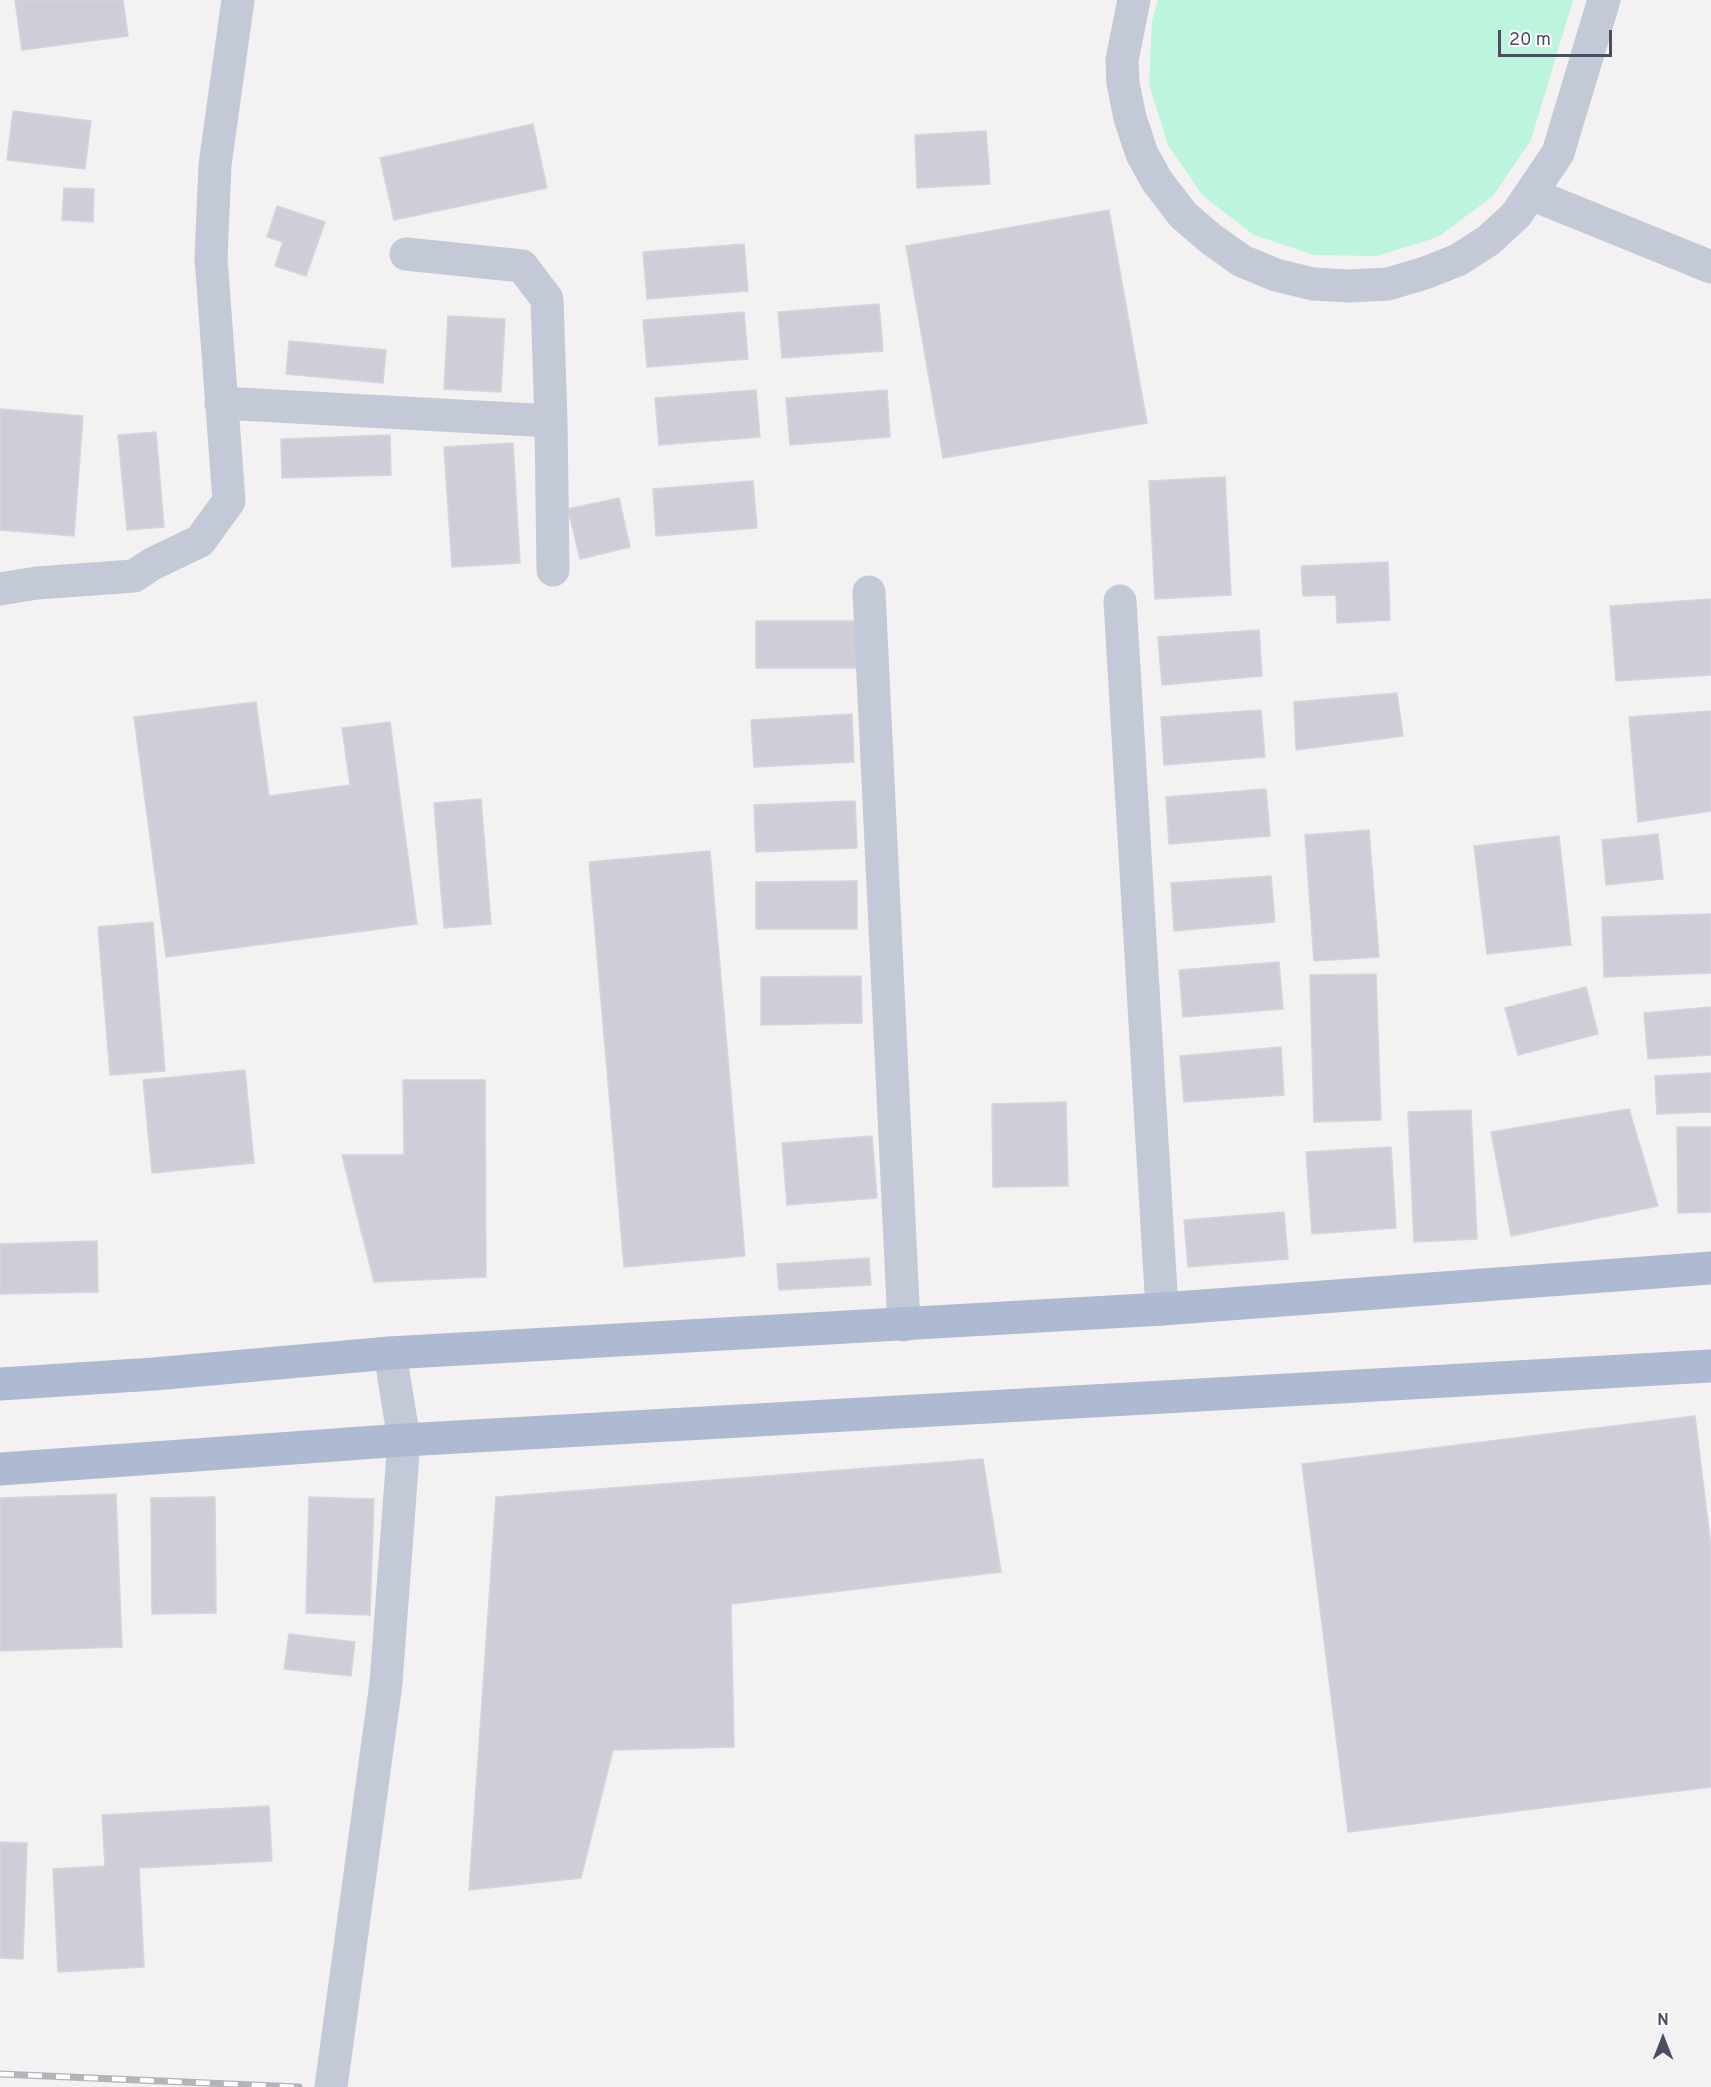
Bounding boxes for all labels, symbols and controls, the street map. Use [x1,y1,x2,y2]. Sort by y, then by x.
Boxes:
scale bar [1501,18,1615,56]
text: 20 m [1509,29,1551,52]
north arrow [1633,2009,1693,2069]
text: N [1657,2011,1669,2031]

